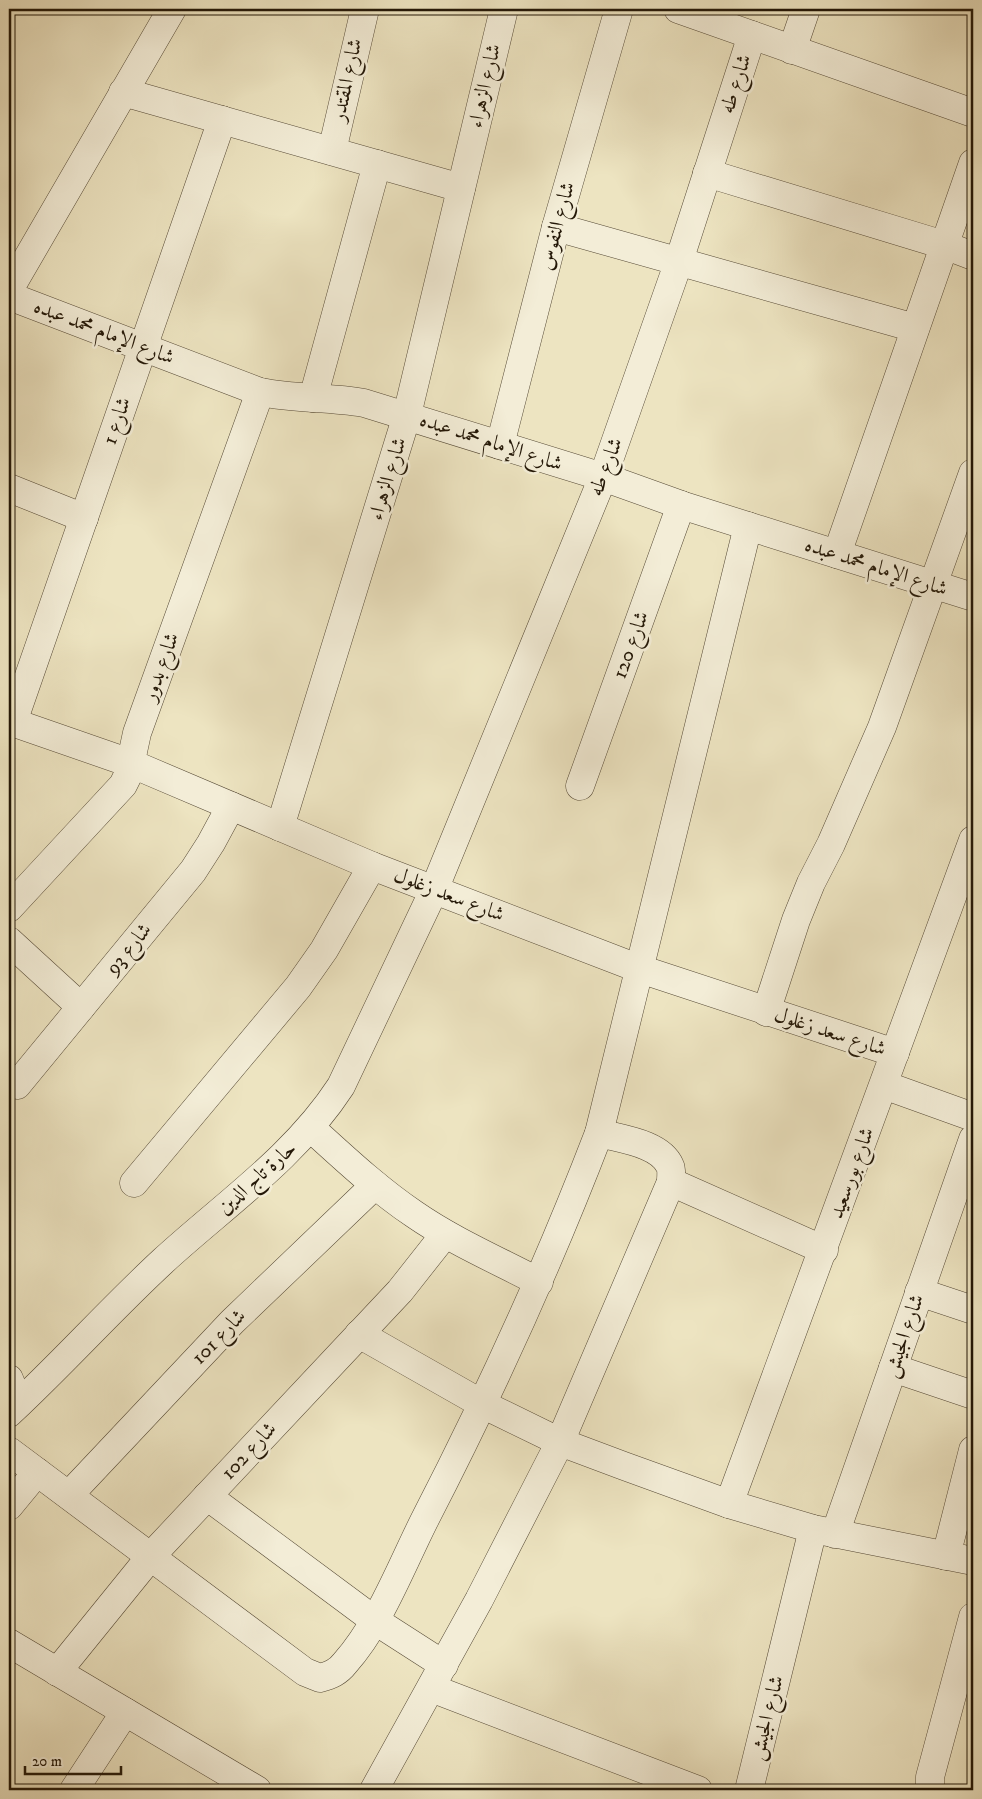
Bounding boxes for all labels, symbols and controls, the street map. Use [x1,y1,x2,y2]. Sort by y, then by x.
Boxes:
street label: شارع المقتدر [325,36,372,127]
street label: شارع الزهراء [463,41,511,131]
street label: شارع طه [714,51,762,118]
street label: شارع النفوس [533,179,585,274]
street label: شارع الإمام محمد عبده [29,293,178,374]
street label: شارع 1 [97,394,141,450]
street label: شارع الإمام محمد عبده [415,407,566,481]
street label: شارع الزهراء [363,434,417,525]
street label: شارع طه [583,434,633,501]
street label: شارع الإمام محمد عبده [800,532,951,606]
street label: شارع 120 [607,608,659,684]
street label: شارع بدور [136,629,189,708]
street label: شارع سعد زغلول [389,862,508,932]
street label: شارع 93 [100,918,161,984]
street label: شارع سعد زغلول [769,1002,889,1066]
street label: شارع بورسعيد [824,1124,884,1224]
street label: حارة تاج الدين [212,1136,305,1224]
street label: شارع الجيش [878,1291,934,1382]
street label: شارع 101 [186,1304,255,1373]
street label: شارع 102 [216,1416,285,1488]
street label: شارع الجيش [744,1673,794,1764]
scale bar [25,1744,121,1776]
text: 20 m [32,1752,62,1771]

